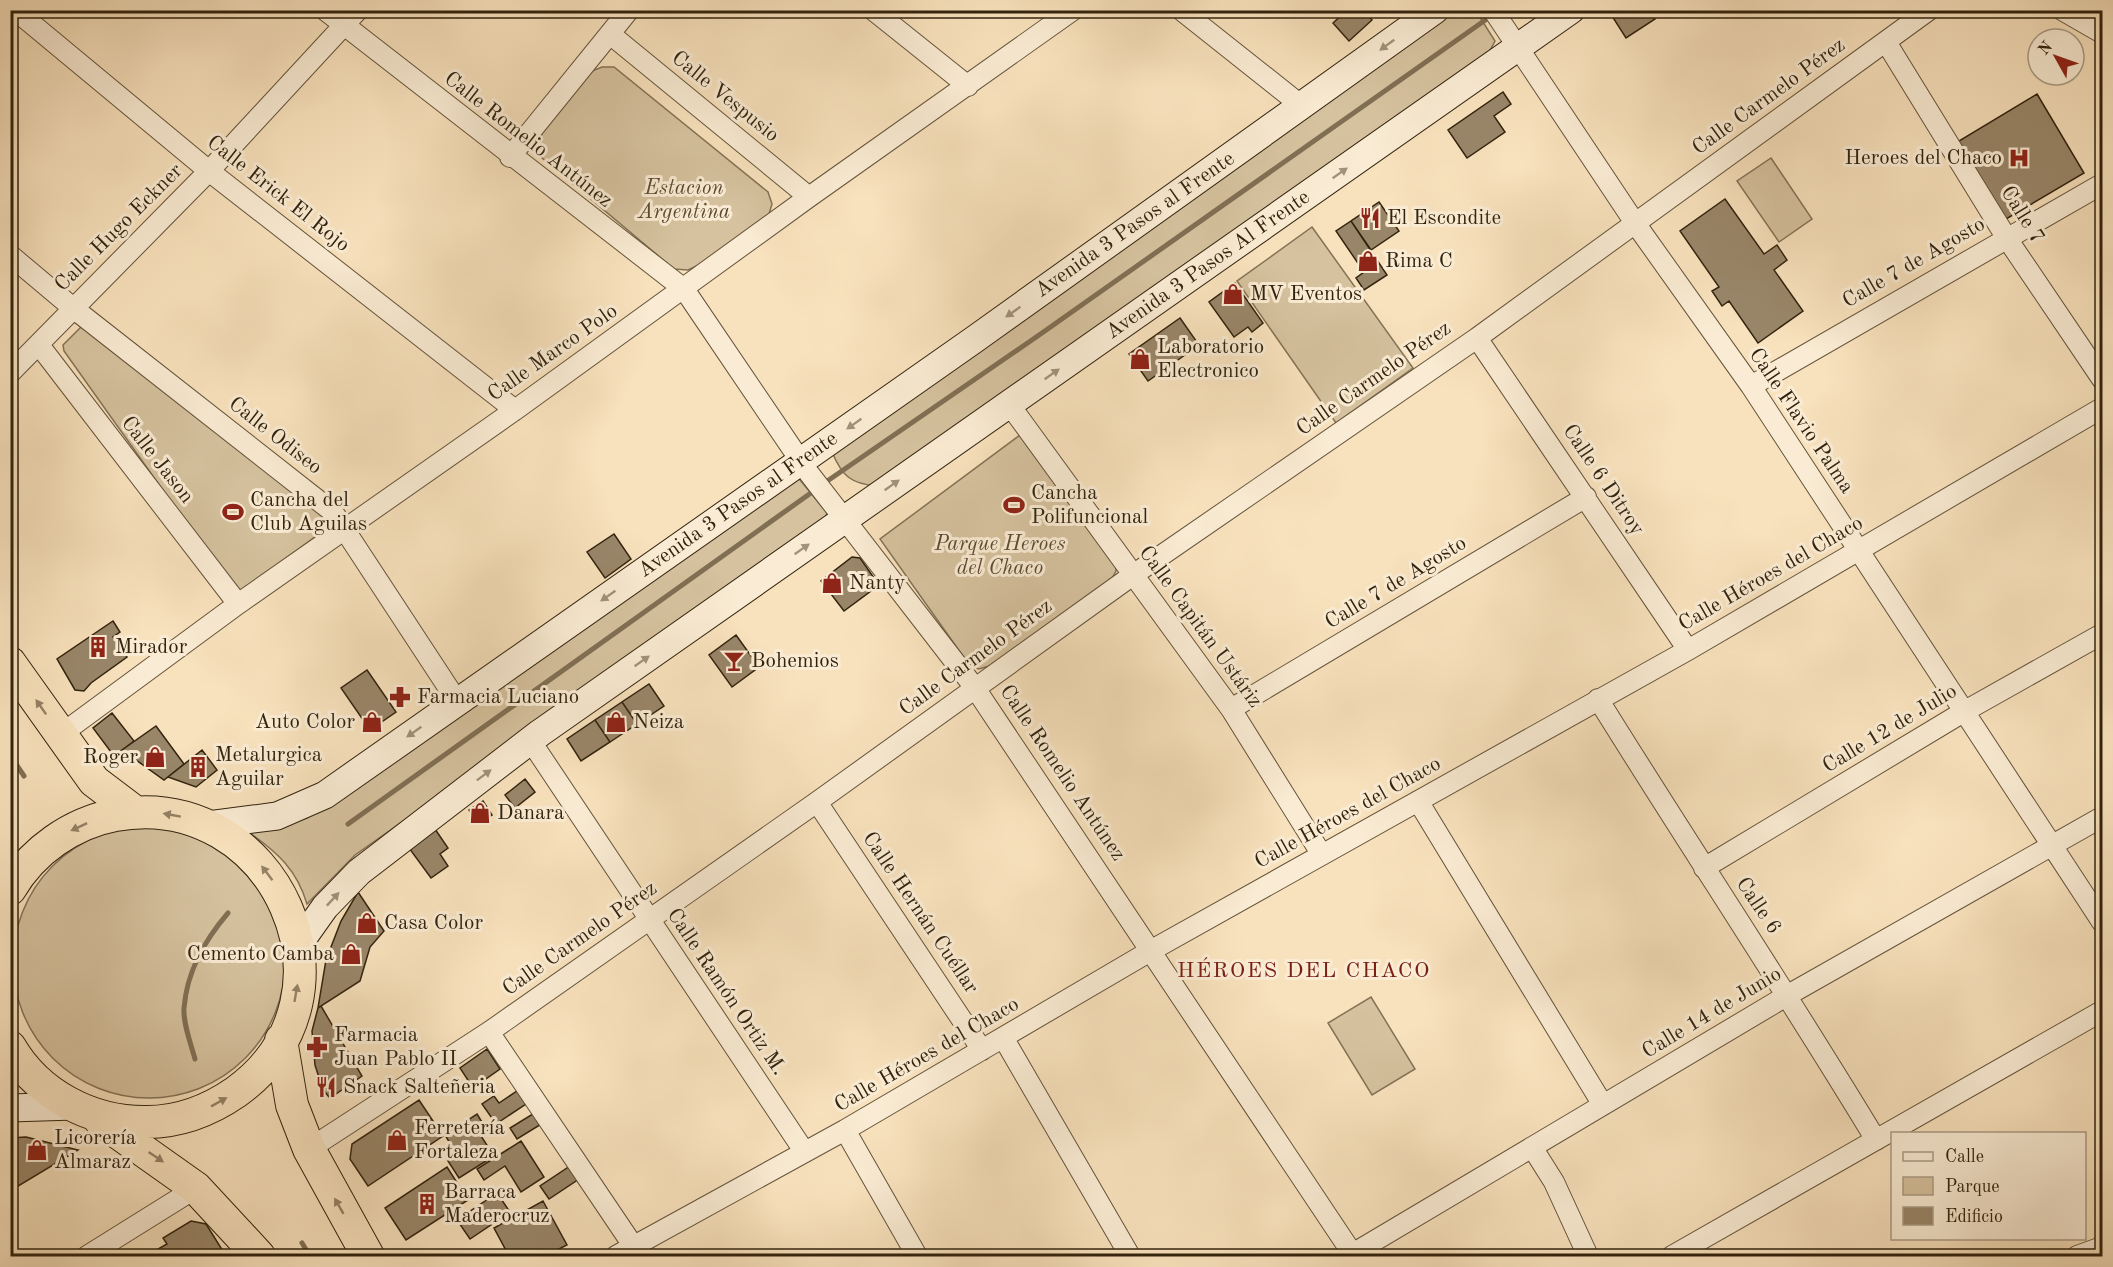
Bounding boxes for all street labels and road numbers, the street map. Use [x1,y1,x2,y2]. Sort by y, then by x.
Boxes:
street label: Calle Carmelo Pérez [1689,35,1849,159]
street label: Calle Vespusio [667,47,783,147]
street label: Calle Romelio Antúnez [440,68,616,212]
street label: Calle Erick El Rojo [203,132,353,256]
street label: Avenida 3 Pasos al Frente [1032,148,1238,302]
street label: Calle Hugo Eckner [51,160,187,296]
street label: Calle 7 [1996,183,2048,247]
street label: Avenida 3 Pasos Al Frente [1102,187,1314,343]
street label: Calle 7 de Agosto [1839,214,1989,312]
street label: Calle Marco Polo [484,301,622,405]
street label: Calle Carmelo Pérez [1293,318,1455,440]
street label: Calle Flavio Palma [1745,344,1857,498]
street label: Calle Odiseo [224,393,326,479]
street label: Calle Jason [117,413,197,507]
street label: Calle 6 Ditroy [1558,421,1648,539]
street label: Avenida 3 Pasos al Frente [635,428,841,582]
street label: Calle Héroes del Chaco [1675,513,1867,635]
street label: Calle 7 de Agosto [1322,533,1470,633]
street label: Calle Capitán Ustáriz [1134,542,1266,712]
street label: Calle Carmelo Pérez [896,596,1056,720]
street label: Calle Romelio Antúnez [995,681,1129,865]
street label: Calle 12 de Julio [1819,681,1961,777]
street label: Calle Héroes del Chaco [1252,753,1444,873]
street label: Calle Hernán Cuéllar [858,828,982,998]
street label: Calle 6 [1732,874,1784,938]
street label: Calle Carmelo Pérez [499,878,661,1000]
street label: Calle Ramón Ortiz M. [662,905,790,1079]
street label: Calle 14 de Junio [1639,963,1785,1063]
street label: Calle Héroes del Chaco [831,994,1023,1116]

